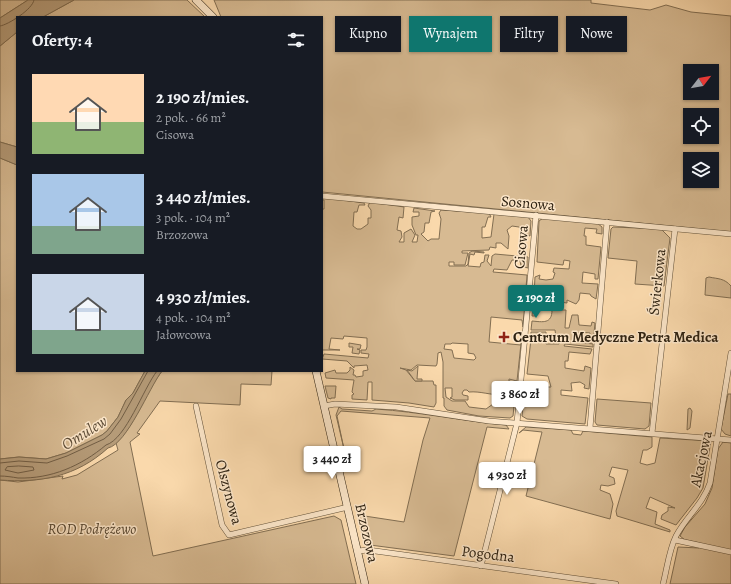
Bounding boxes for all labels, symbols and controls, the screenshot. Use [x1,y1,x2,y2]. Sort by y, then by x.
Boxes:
chip: Kupno [335,16,401,52]
chip: Wynajem [409,16,492,52]
chip: Filtry [500,16,558,52]
chip: Nowe [566,16,627,52]
text: Oferty: 4 [32,29,92,52]
icon: filters [285,29,307,51]
north arrow [683,64,719,100]
map controls [683,64,719,188]
text: 2 190 zł/mies. [156,86,250,109]
icon: home [64,90,112,138]
button: locate [683,108,719,144]
text: 2 pok. · 66 m² [156,109,226,126]
text: Cisowa [156,126,194,143]
button: layers [683,152,719,188]
text: 3 440 zł/mies. [156,186,251,209]
icon: home [64,190,112,238]
street label: Sosnowa [500,191,556,215]
text: 3 pok. · 104 m² [156,209,230,226]
street label: Cisowa [509,224,533,270]
text: Brzozowa [156,226,208,243]
street label: Świerkowa [644,248,670,316]
pin: 2 190 zł [495,285,577,319]
text: 4 930 zł/mies. [156,286,251,309]
text: 2 190 zł [517,289,555,306]
icon: home [64,290,112,338]
text: 4 pok. · 104 m² [156,309,231,326]
text: Jałowcowa [156,326,211,343]
place label: Centrum Medyczne Petra Medica [513,327,719,347]
marker: Centrum Medyczne Petra Medica [498,331,510,343]
pin: 3 860 zł [479,381,561,415]
text: 3 860 zł [501,385,539,402]
water label: Omulew [57,410,112,455]
street label: Akacjowa [685,429,717,490]
pin: 3 440 zł [291,446,373,480]
text: 3 440 zł [313,450,351,467]
street label: Olszynowa [211,457,247,527]
pin: 4 930 zł [466,462,548,496]
text: 4 930 zł [488,466,526,483]
street label: Brzozowa [350,501,384,565]
park label: ROD Podrężewo [48,519,136,539]
street label: Pogodna [460,541,516,567]

